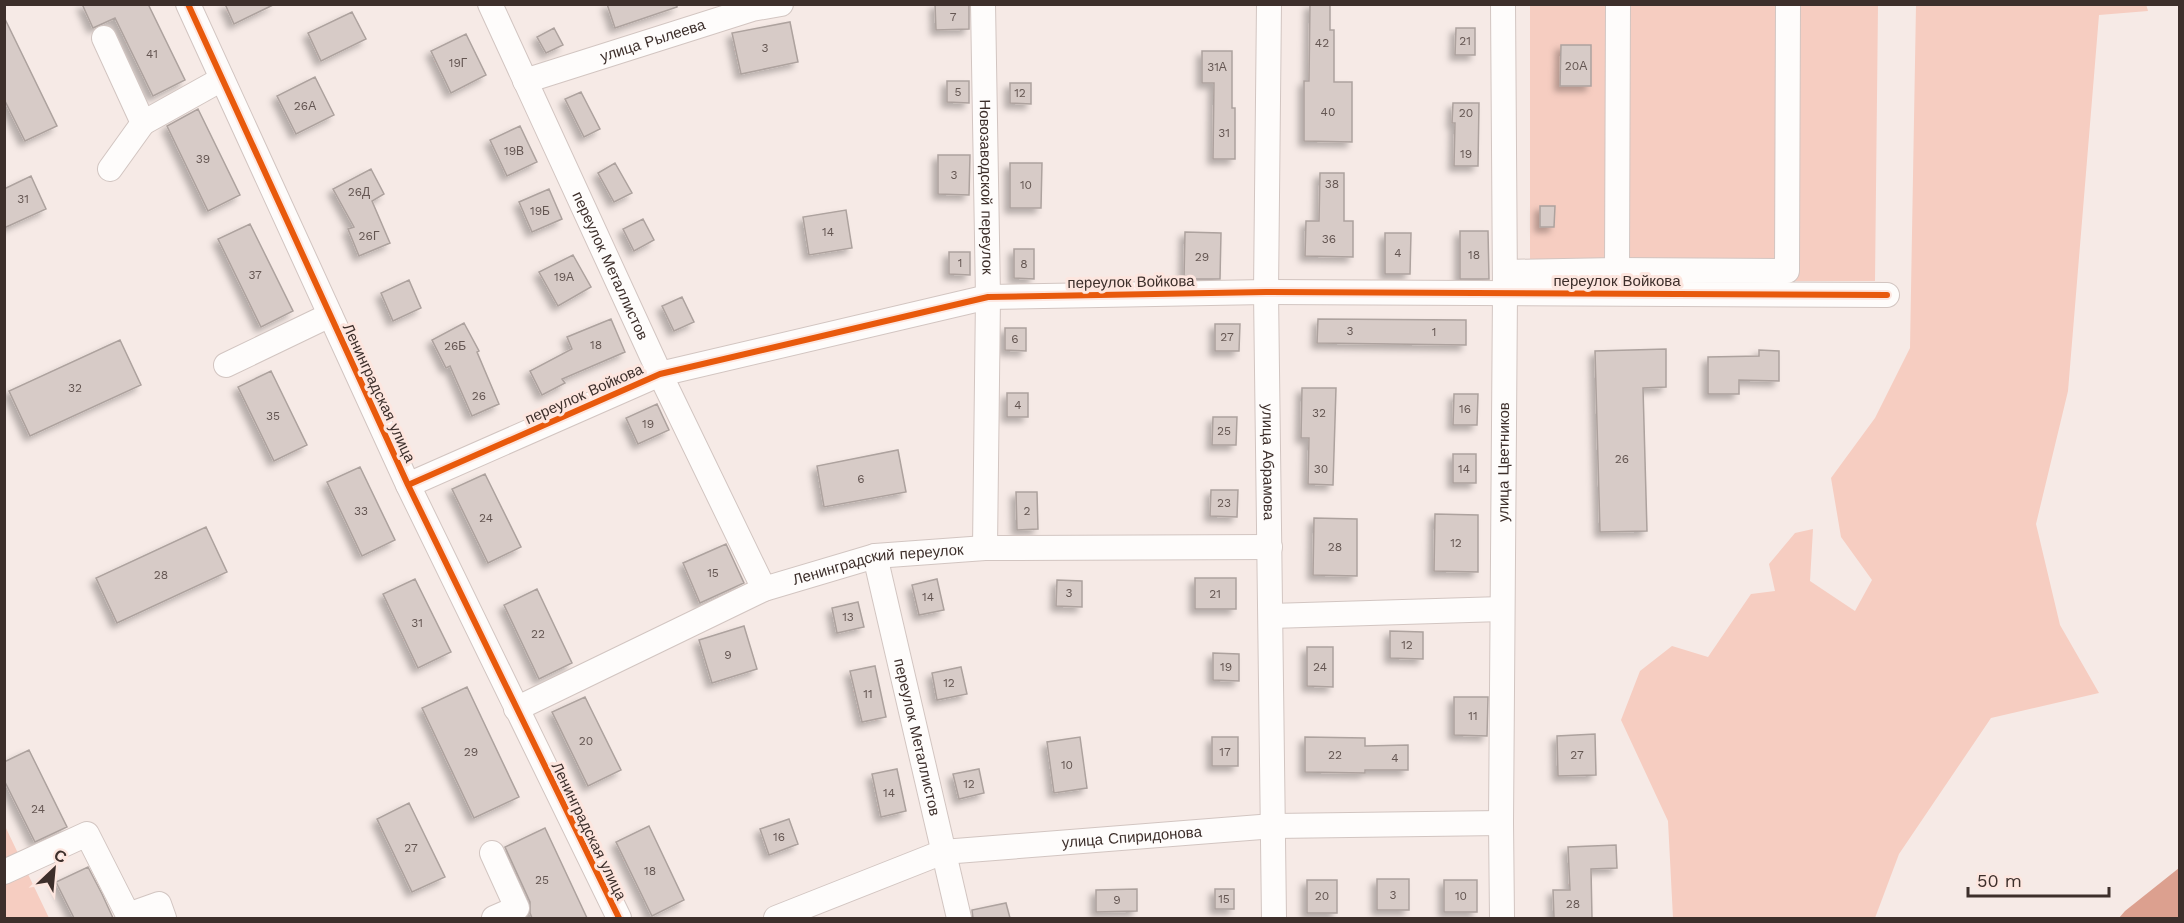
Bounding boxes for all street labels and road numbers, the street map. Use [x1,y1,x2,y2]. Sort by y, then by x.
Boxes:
street label: улица Рылеева [598,15,708,66]
street label: Новозаводской переулок [976,99,997,275]
street label: переулок Металлистов [568,189,652,343]
street label: переулок Войкова [1067,272,1195,292]
street label: переулок Войкова [1553,272,1681,290]
street label: Ленинградская улица [339,321,419,466]
street label: переулок Войкова [522,360,646,428]
street label: улица Цветников [1494,402,1513,522]
street label: улица Абрамова [1258,404,1278,521]
street label: Ленинградский переулок [791,541,965,589]
street label: переулок Металлистов [890,657,944,818]
street label: Ленинградская улица [548,759,631,904]
street label: улица Спиридонова [1061,823,1203,852]

